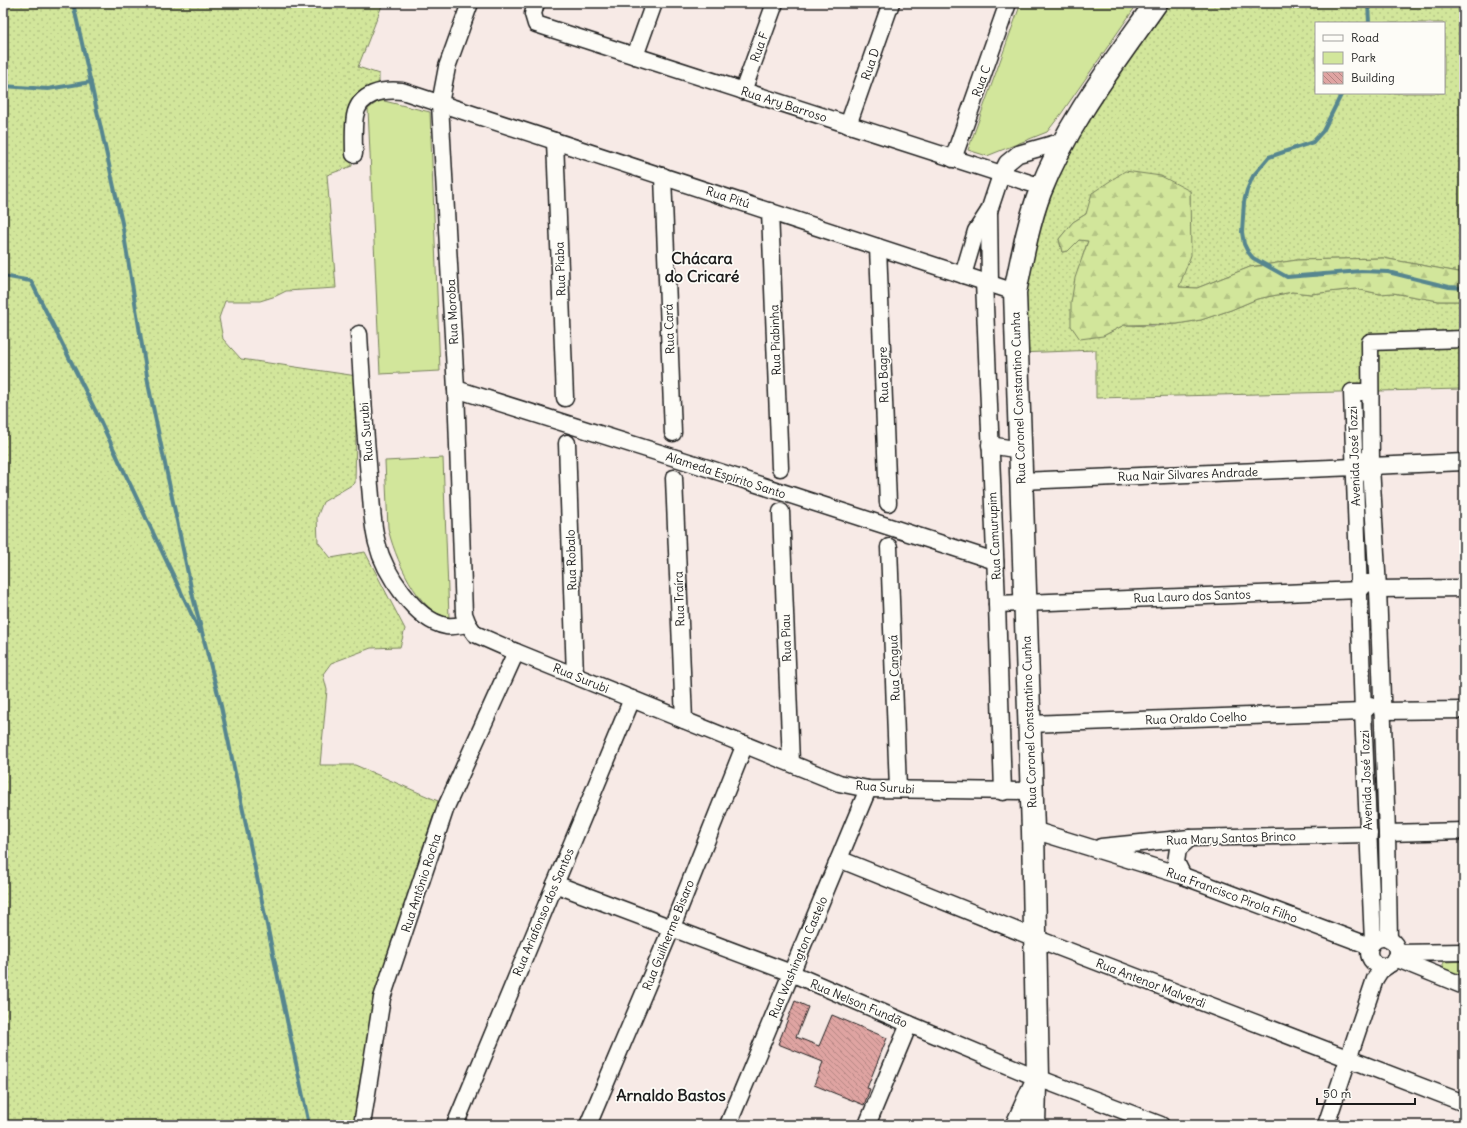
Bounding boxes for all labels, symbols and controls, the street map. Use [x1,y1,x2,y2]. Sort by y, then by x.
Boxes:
legend [1315,22,1445,94]
street label: Rua F [747,30,771,64]
text: Road [1351,30,1379,45]
street label: Rua D [858,46,882,82]
text: Park [1351,50,1376,65]
street label: Rua C [968,63,994,99]
text: Building [1351,70,1395,85]
street label: Rua Ary Barroso [739,83,829,125]
street label: Rua Pitú [704,183,752,211]
street label: Rua Piaba [552,241,568,296]
district label: Chácara do Cricaré [665,248,740,286]
street label: Rua Moroba [443,279,461,345]
street label: Rua Cará [661,303,677,354]
street label: Rua Piabinha [766,304,784,376]
street label: Rua Coronel Constantino Cunha [1007,311,1029,485]
street label: Rua Bagre [875,346,891,404]
street label: Rua Surubi [356,402,376,462]
street label: Avenida José Tozzi [1345,406,1363,506]
street label: Alameda Espírito Santo [664,448,788,502]
street label: Rua Nair Silvares Andrade [1118,464,1258,484]
street label: Rua Camurupim [984,491,1004,580]
street label: Rua Robalo [562,529,580,591]
street label: Rua Traíra [671,571,687,627]
street label: Rua Lauro dos Santos [1133,586,1251,606]
street label: Rua Piau [778,614,794,662]
street label: Rua Canguá [885,634,903,701]
street label: Rua Coronel Constantino Cunha [1018,635,1040,809]
street label: Rua Surubi [551,660,611,696]
street label: Rua Oraldo Coelho [1145,709,1247,727]
street label: Avenida José Tozzi [1357,730,1375,830]
street label: Rua Surubi [855,777,915,797]
street label: Rua Mary Santos Brinco [1166,828,1296,848]
street label: Rua Antônio Rocha [398,832,444,934]
street label: Rua Ariafonso dos Santos [509,846,577,978]
street label: Rua Francisco Pirola Filho [1164,864,1300,926]
street label: Rua Guilherme Bisaro [639,877,697,992]
street label: Rua Washington Castelo [766,894,831,1020]
street label: Rua Antenor Malverdi [1094,955,1208,1011]
street label: Rua Nelson Fundão [808,976,910,1030]
scale bar [1317,1080,1415,1106]
district label: Arnaldo Bastos [616,1085,726,1105]
text: 50 m [1323,1086,1352,1101]

